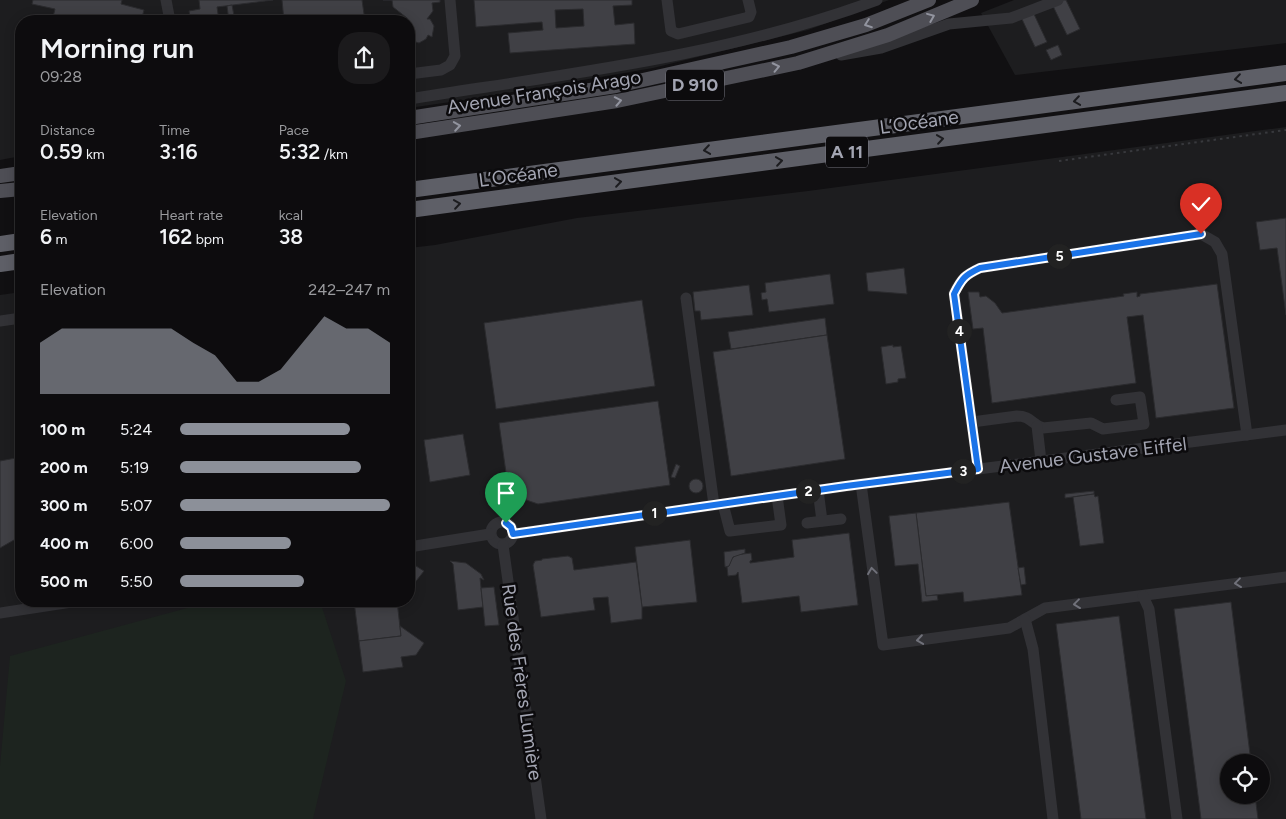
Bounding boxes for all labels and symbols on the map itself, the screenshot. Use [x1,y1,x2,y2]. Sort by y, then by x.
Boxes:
one-way arrow [926,13,935,23]
one-way arrow [864,18,872,28]
one-way arrow [772,62,781,73]
street label: Avenue François Arago [445,65,643,119]
road number: D 910 [666,70,724,100]
one-way arrow [1233,73,1241,84]
one-way arrow [1072,95,1080,106]
one-way arrow [613,96,622,107]
street label: L’Océane [878,105,960,139]
one-way arrow [453,121,461,132]
one-way arrow [937,134,945,145]
road number: A 11 [826,136,868,168]
one-way arrow [703,144,711,155]
one-way arrow [776,156,784,167]
street label: L’Océane [477,158,559,192]
one-way arrow [614,177,622,188]
pin [1180,183,1222,234]
one-way arrow [453,199,461,209]
pin: 5 [1046,244,1072,268]
pin: 4 [946,318,972,344]
street label: Avenue Gustave Eiffel [998,432,1188,478]
pin: 3 [950,458,976,484]
pin [485,472,527,523]
pin: 2 [796,478,820,504]
pin: 1 [642,500,666,526]
one-way arrow [868,567,878,576]
one-way arrow [1233,577,1241,588]
street label: Rue des Frères Lumière [497,582,547,782]
one-way arrow [1072,598,1080,609]
one-way arrow [916,634,924,645]

